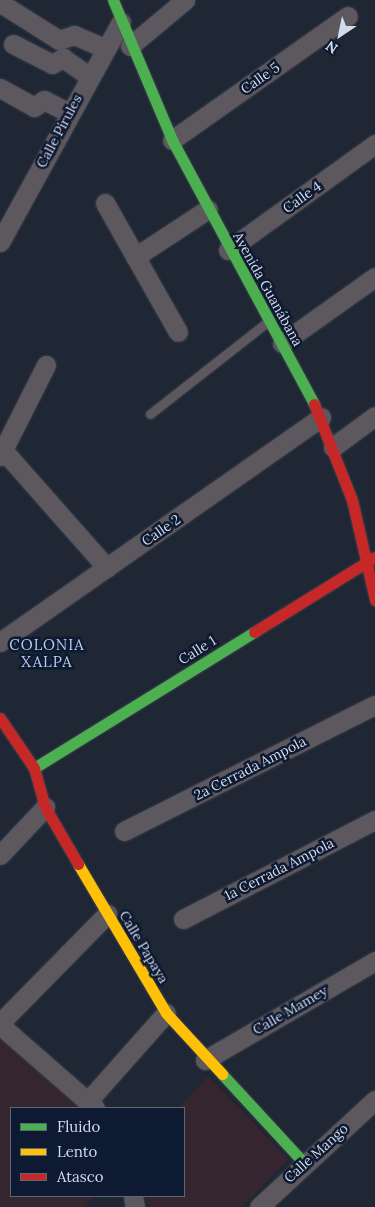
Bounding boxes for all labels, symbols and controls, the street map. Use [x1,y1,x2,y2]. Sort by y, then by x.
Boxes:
north arrow [315,10,365,60]
text: N [322,37,341,58]
street label: Calle 5 [237,59,283,97]
street label: Calle Pirules [33,91,85,171]
street label: Calle 4 [279,177,325,217]
street label: Avenida Guanábana [230,229,306,349]
street label: Calle 2 [138,511,184,549]
street label: Calle 1 [175,632,219,668]
district label: COLONIA XALPA [9,635,85,670]
street label: 2a Cerrada Ampola [191,733,309,803]
street label: 1a Cerrada Ampola [221,834,337,904]
street label: Calle Papaya [116,908,172,986]
street label: Calle Mamey [250,982,330,1038]
legend [10,1107,185,1197]
text: Fluido [57,1117,100,1136]
street label: Calle Mango [281,1120,351,1186]
text: Lento [57,1142,97,1161]
text: Atasco [57,1167,103,1186]

